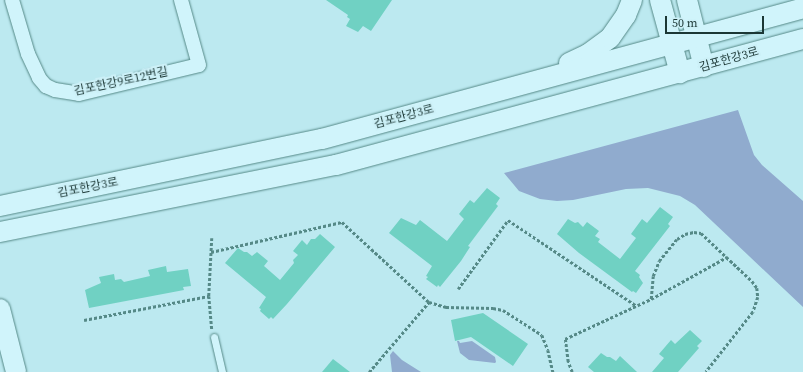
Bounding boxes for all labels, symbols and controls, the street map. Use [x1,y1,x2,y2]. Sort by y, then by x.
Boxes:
scale bar [667,8,766,34]
text: 50 m [672,15,698,31]
street label: 김포한강3로 [698,45,760,75]
street label: 김포한강9로12번길 [73,65,169,99]
street label: 김포한강3로 [373,102,435,132]
street label: 김포한강3로 [57,175,119,201]

